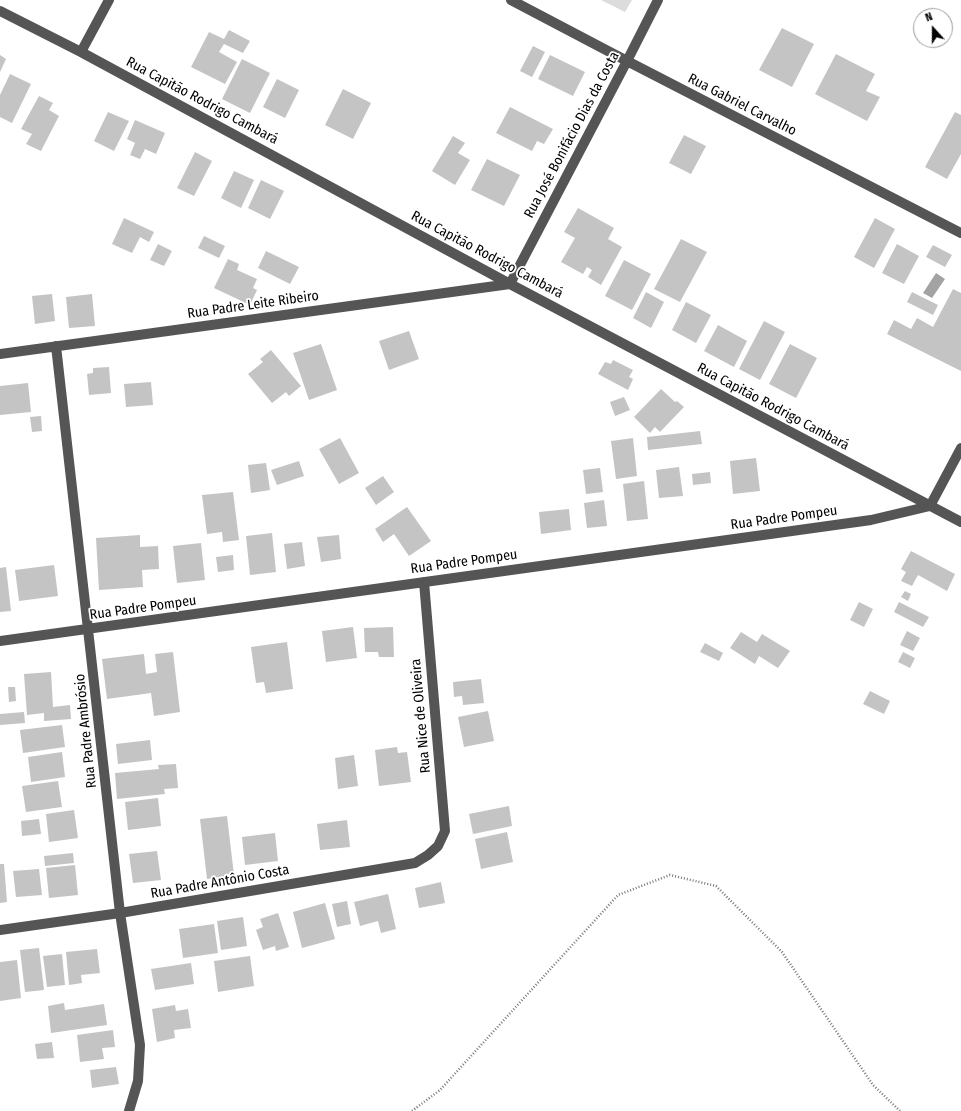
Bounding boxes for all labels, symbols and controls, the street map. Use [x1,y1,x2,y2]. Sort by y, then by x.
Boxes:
north arrow [913,8,953,48]
text: N [923,10,934,25]
street label: Rua José Bonifácio Dias da Costa [521,49,623,221]
street label: Rua Capitão Rodrigo Cambará [123,54,281,148]
street label: Rua Gabriel Carvalho [685,70,799,140]
street label: Rua Capitão Rodrigo Cambará [408,208,566,302]
street label: Rua Padre Leite Ribeiro [186,287,320,323]
street label: Rua Capitão Rodrigo Cambará [694,360,852,454]
street label: Rua Padre Pompeu [730,502,838,534]
street label: Rua Padre Pompeu [410,546,518,578]
street label: Rua Padre Pompeu [89,592,197,624]
street label: Rua Nice de Oliveira [408,658,434,774]
street label: Rua Padre Ambrósio [72,673,100,789]
street label: Rua Padre Antônio Costa [149,862,291,902]

